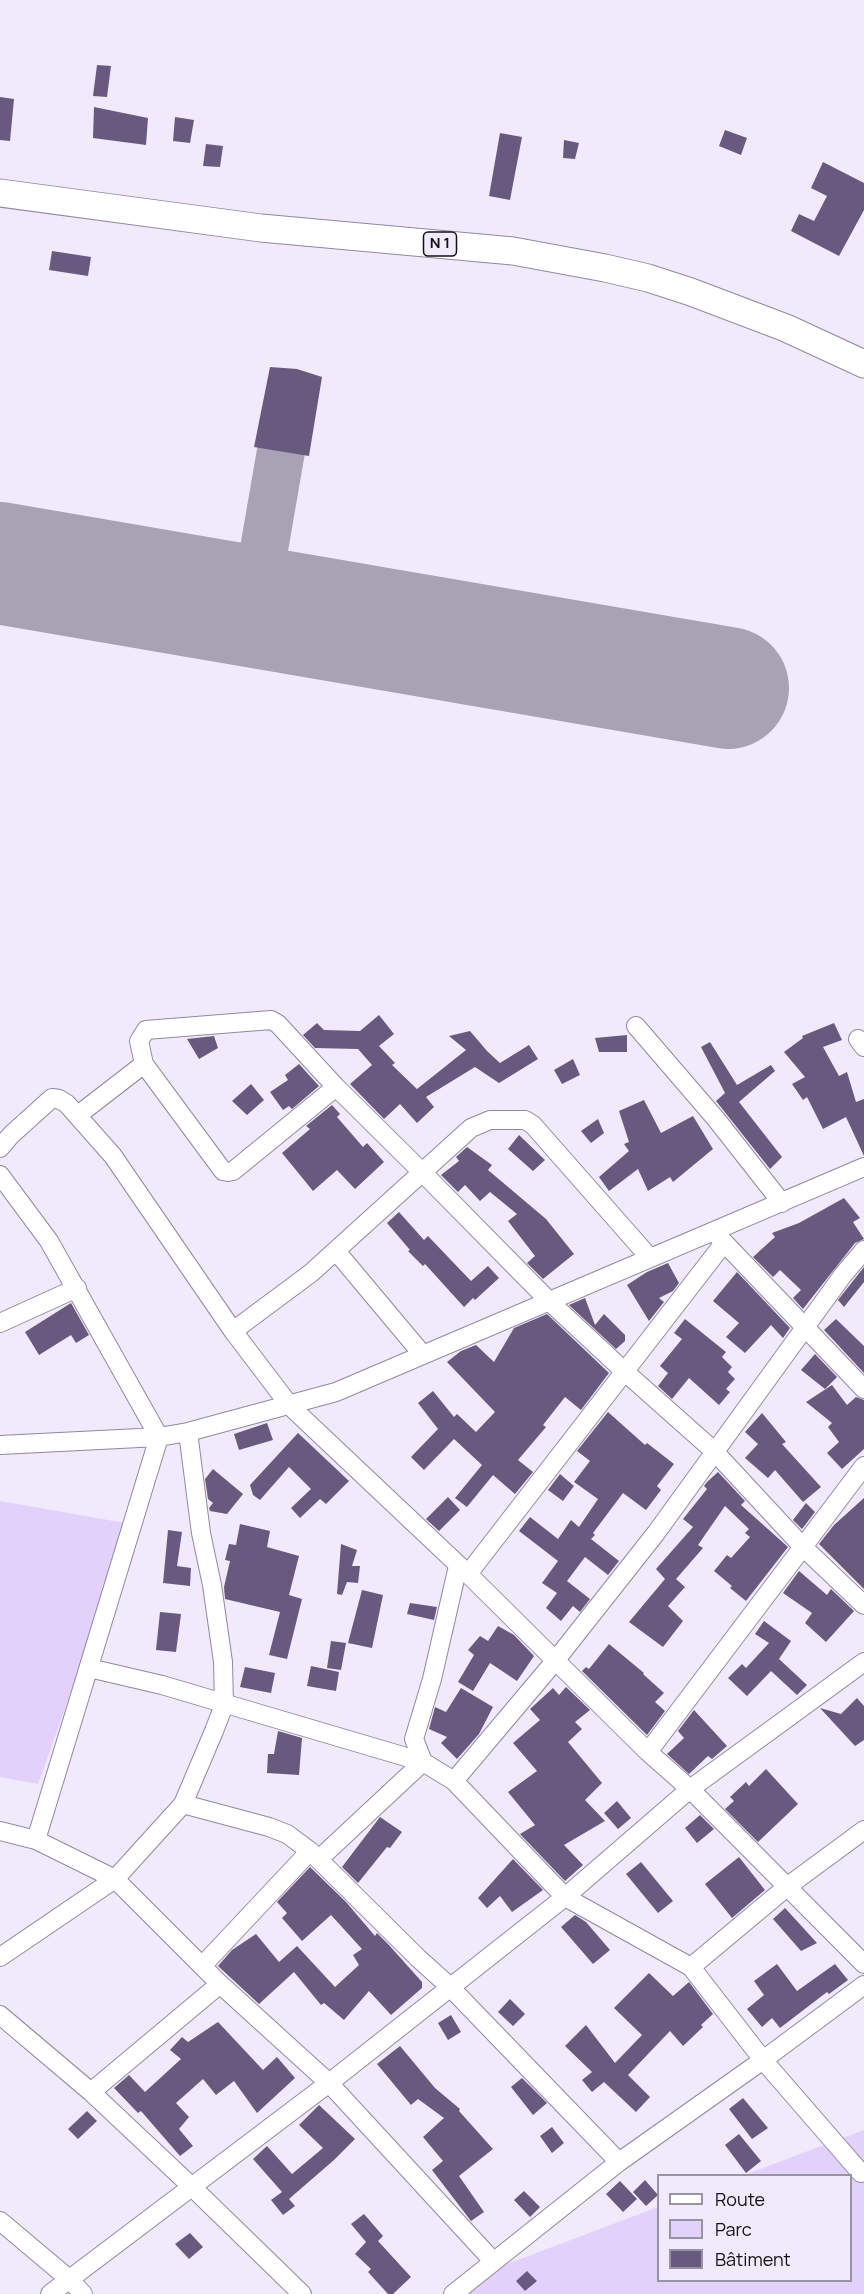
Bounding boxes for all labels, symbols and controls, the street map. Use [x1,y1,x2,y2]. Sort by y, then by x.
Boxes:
road number: N 1 [424,232,456,256]
legend [657,2174,852,2282]
text: Route [715,2187,765,2211]
text: Parc [715,2217,752,2241]
text: Bâtiment [715,2247,791,2271]

